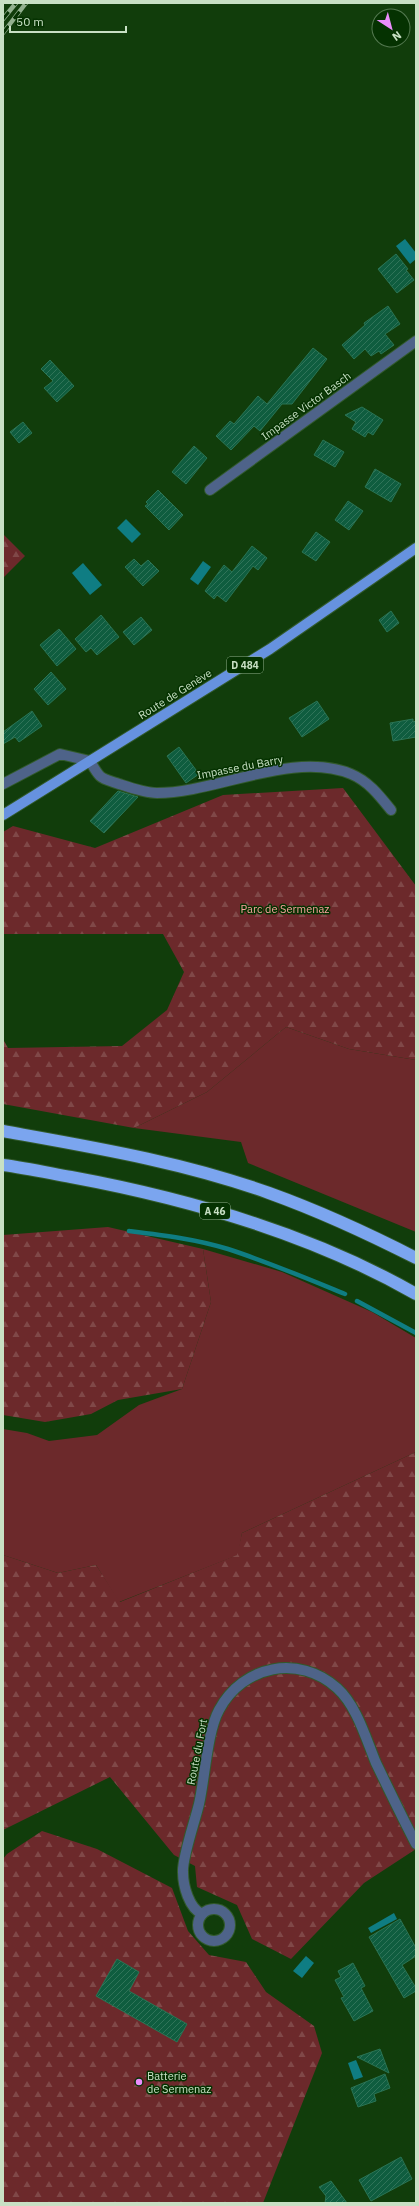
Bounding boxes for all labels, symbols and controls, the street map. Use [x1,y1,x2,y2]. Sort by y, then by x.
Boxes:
scale bar [10,8,126,34]
north arrow [371,8,411,48]
text: 50 m [16,14,44,29]
text: N [390,28,404,44]
street label: Impasse Victor Basch [258,369,354,443]
road number: D 484 [227,657,263,673]
street label: Route de Genève [136,666,214,722]
street label: Impasse du Barry [196,752,285,782]
park label: Parc de Sermenaz [241,902,329,916]
road number: A 46 [200,1203,230,1219]
street label: Route du Fort [184,1718,210,1786]
place label: Batterie de Sermenaz [147,2069,211,2096]
marker: Batterie de Sermenaz [134,2077,144,2087]

